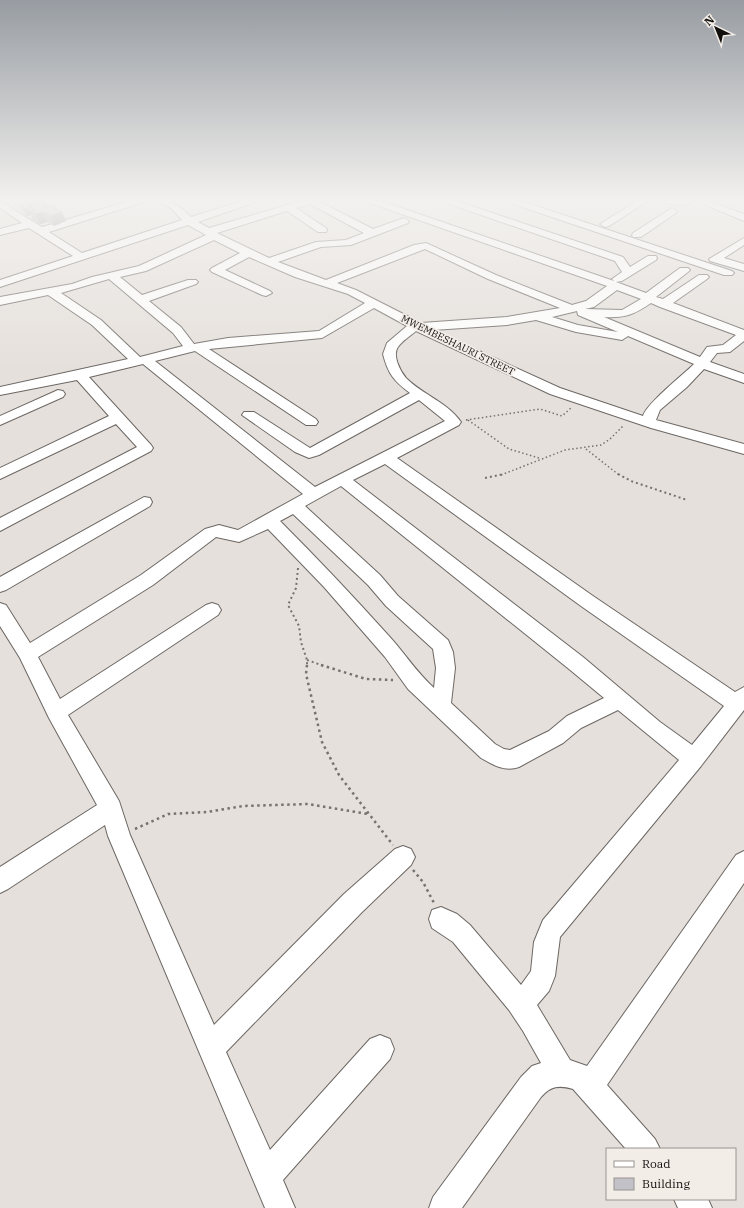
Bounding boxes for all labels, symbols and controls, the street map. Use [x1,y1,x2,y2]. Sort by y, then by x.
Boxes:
north arrow [696,8,736,48]
text: N [701,12,717,29]
street label: MWEMBESHAURI STREET [399,312,518,378]
legend [606,1148,736,1200]
text: Road [642,1156,671,1171]
text: Building [642,1176,690,1191]

